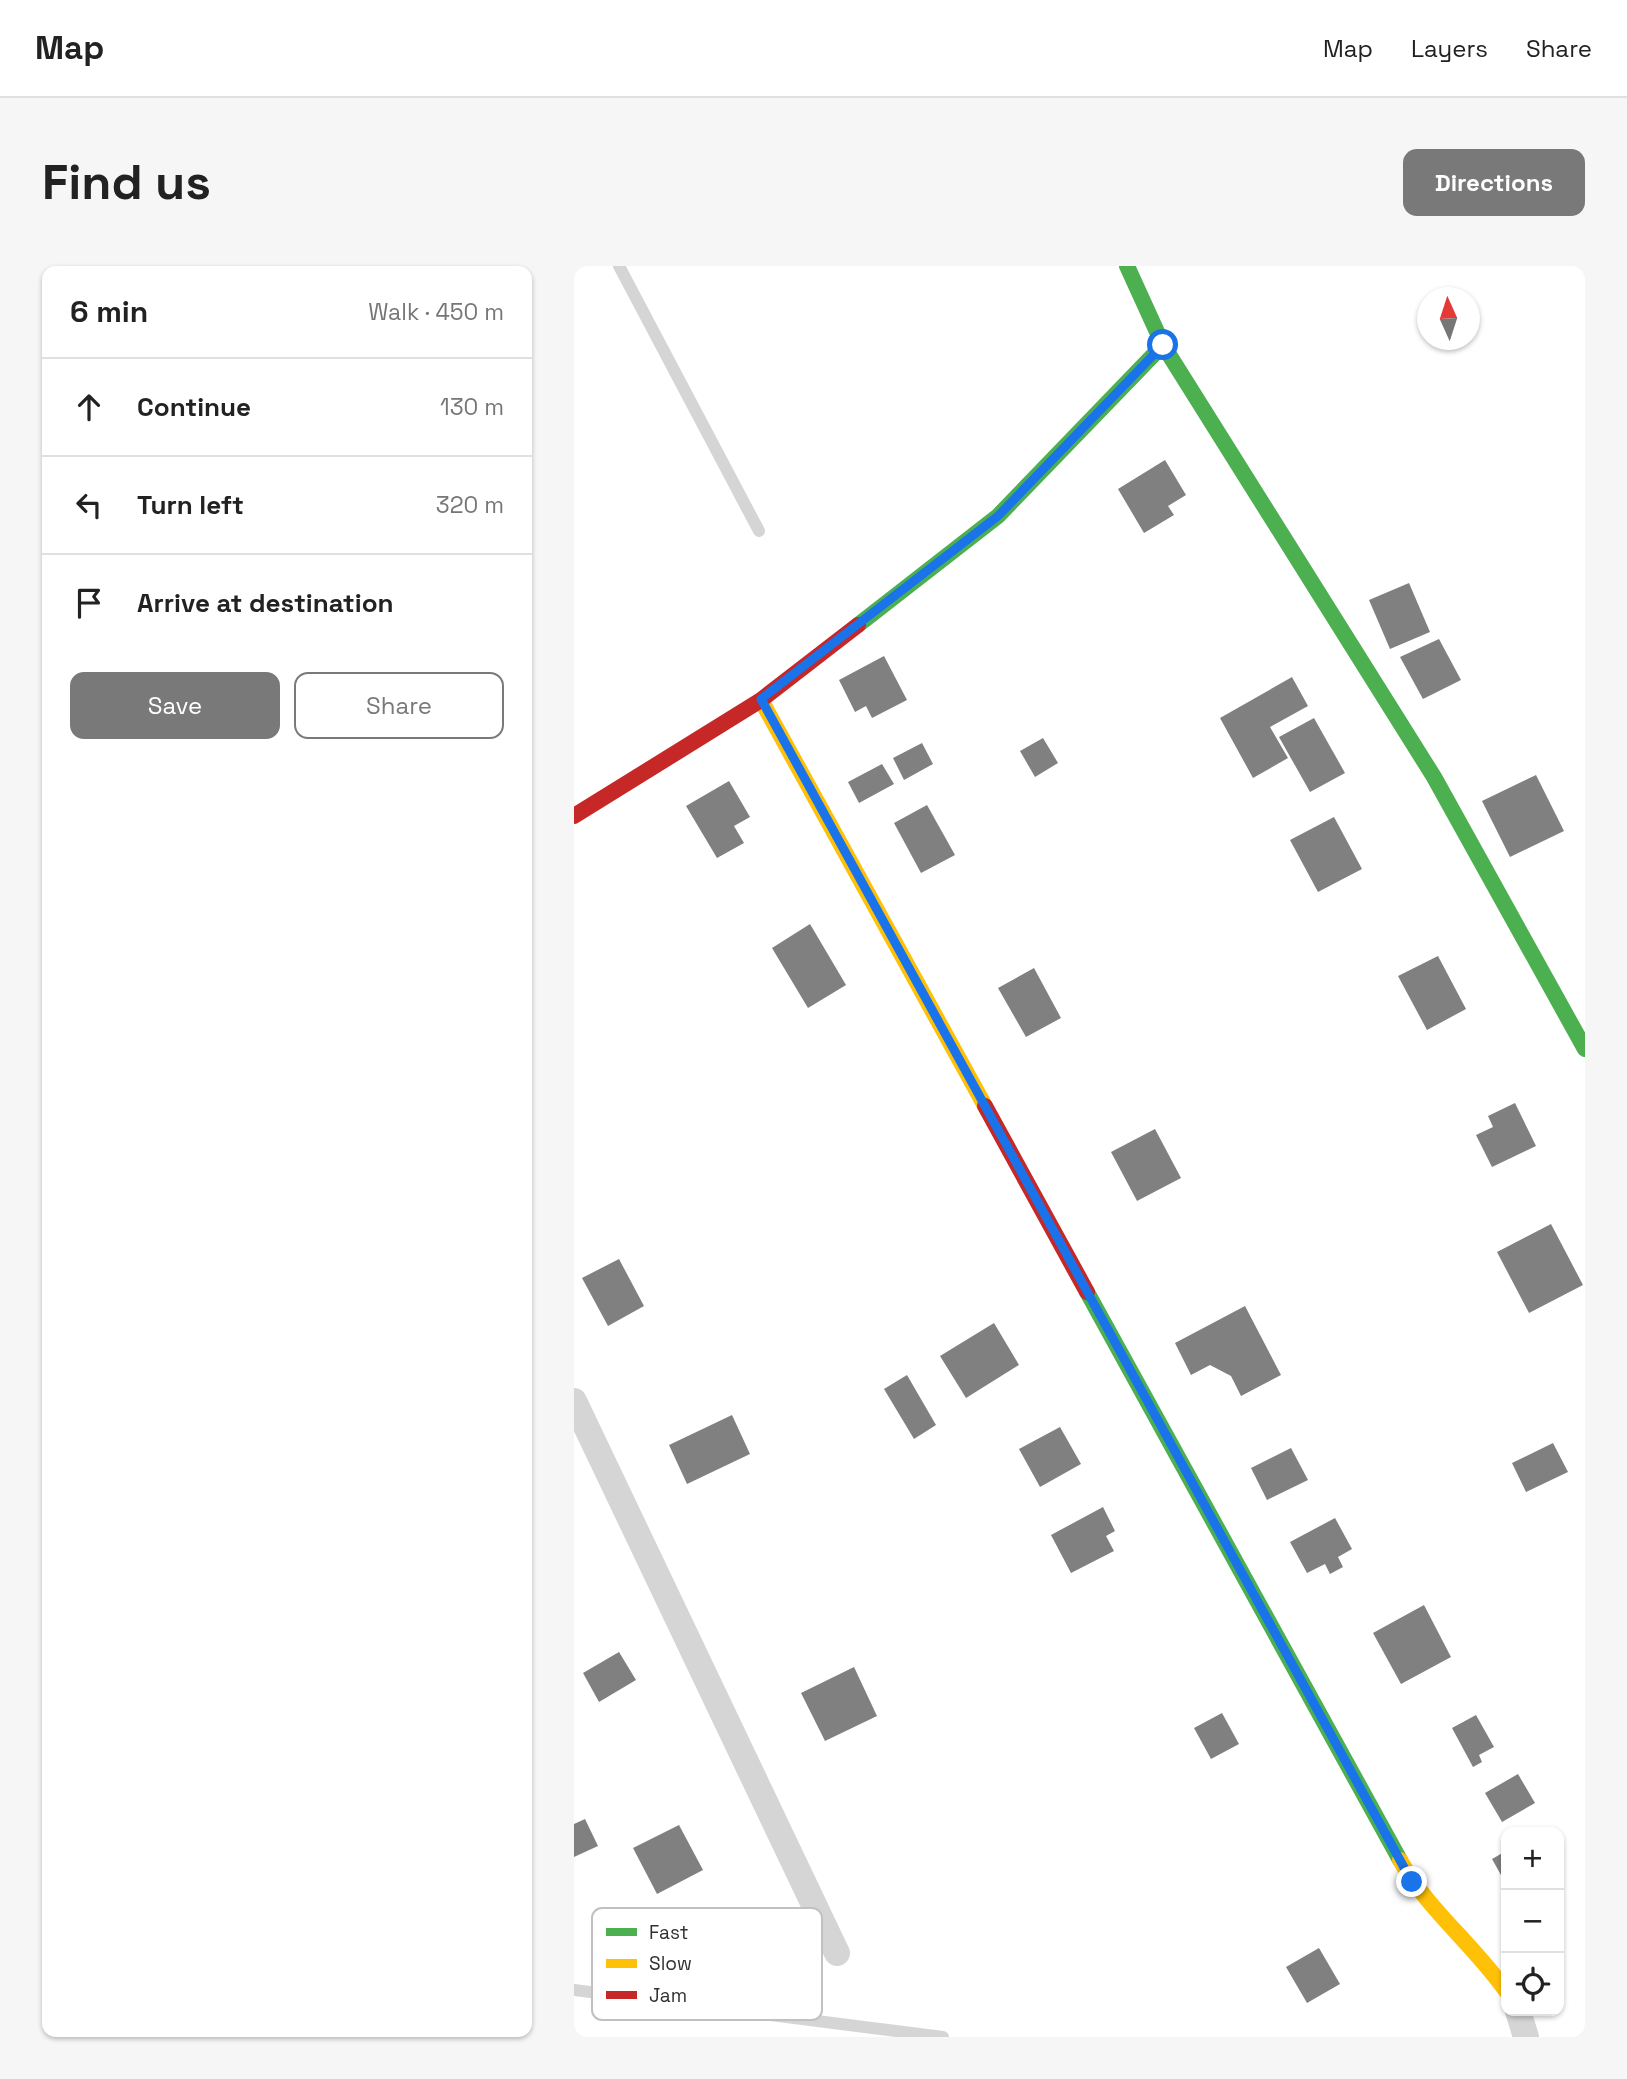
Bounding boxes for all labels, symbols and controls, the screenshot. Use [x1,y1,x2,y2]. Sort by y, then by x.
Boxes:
text: Map [35,27,104,69]
text: Map [1323,33,1373,64]
text: Layers [1411,33,1488,64]
text: Share [1526,33,1592,64]
button: Directions [1403,149,1585,216]
text: Find us [42,151,211,213]
north arrow [1417,287,1480,350]
text: 6 min [70,292,148,331]
text: Walk · 450 m [368,297,504,327]
route start [1147,329,1178,360]
icon: ahead [70,388,108,426]
text: Continue [137,390,251,424]
text: 130 m [440,392,504,422]
icon: left [70,486,108,524]
text: Turn left [137,488,244,522]
text: 320 m [436,490,504,520]
icon: arrive [70,584,108,622]
text: Arrive at destination [137,586,394,620]
button: Save [70,672,280,739]
button: Share [294,672,504,739]
map controls [1501,1827,1564,2016]
button: + [1501,1827,1564,1890]
route end [1396,1866,1427,1897]
button: − [1501,1890,1564,1953]
legend [592,1908,822,2020]
text: Fast [649,1920,689,1945]
text: Slow [649,1951,692,1976]
button: locate [1501,1953,1564,2016]
text: Jam [649,1983,687,2008]

